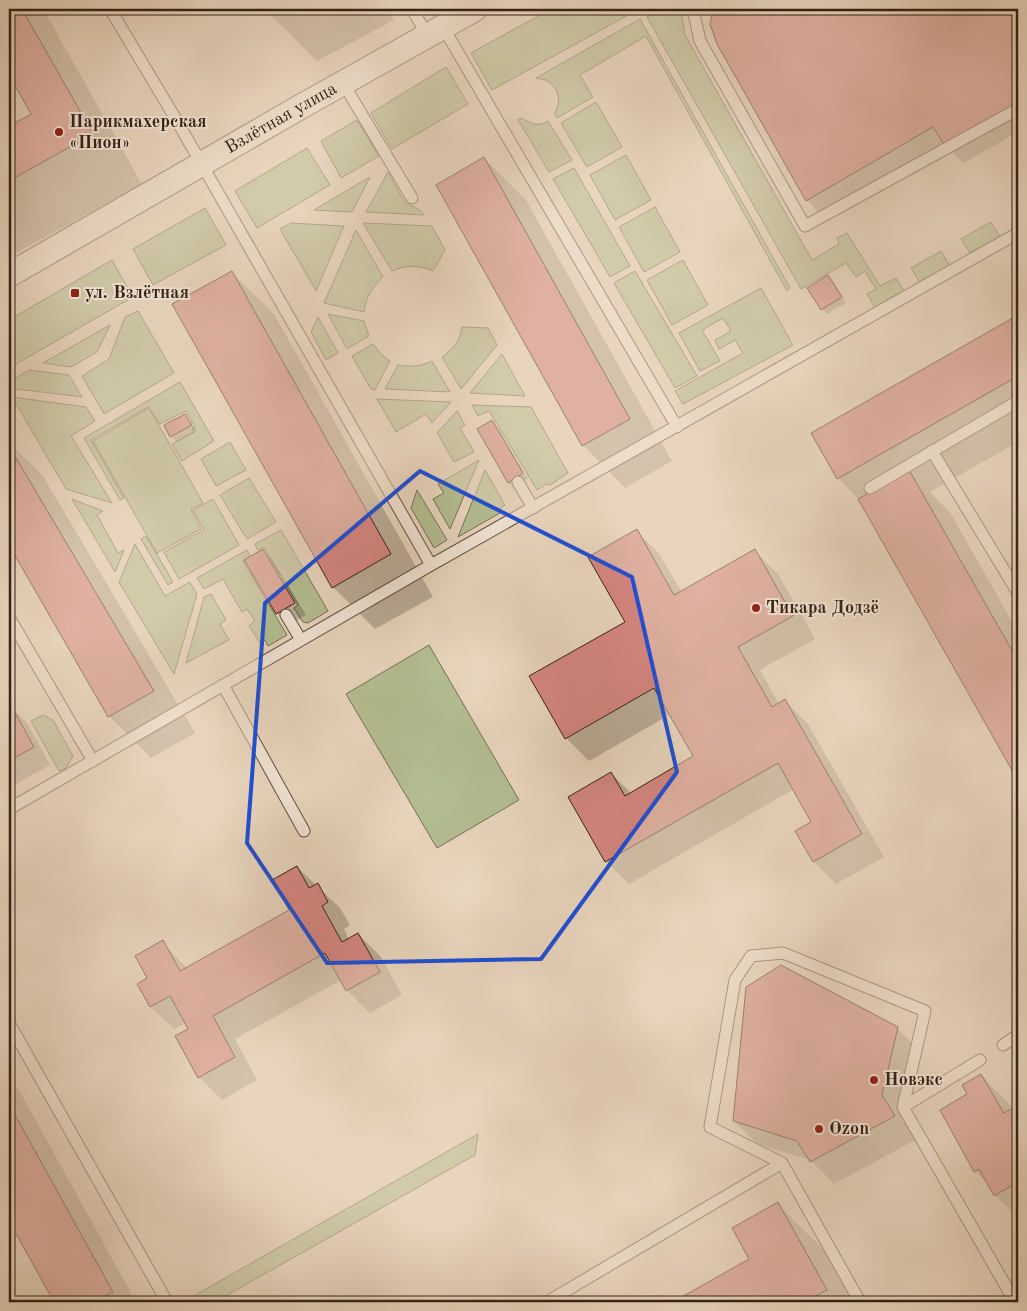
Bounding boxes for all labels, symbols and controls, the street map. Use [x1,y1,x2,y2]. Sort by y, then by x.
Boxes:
street label: Взлётная улица [222,79,340,157]
place label: Парикмахерская «Пион» [69,113,207,152]
marker: Парикмахерская «Пион» [53,126,65,138]
place label: ул. Взлётная [85,284,189,302]
marker: ул. Взлётная [69,287,81,299]
place label: Тикара Додзё [766,599,879,617]
marker: Тикара Додзё [750,602,762,614]
place label: Новэкс [884,1071,943,1089]
marker: Новэкс [868,1074,880,1086]
place label: Ozon [829,1120,869,1138]
marker: Ozon [813,1123,825,1135]

